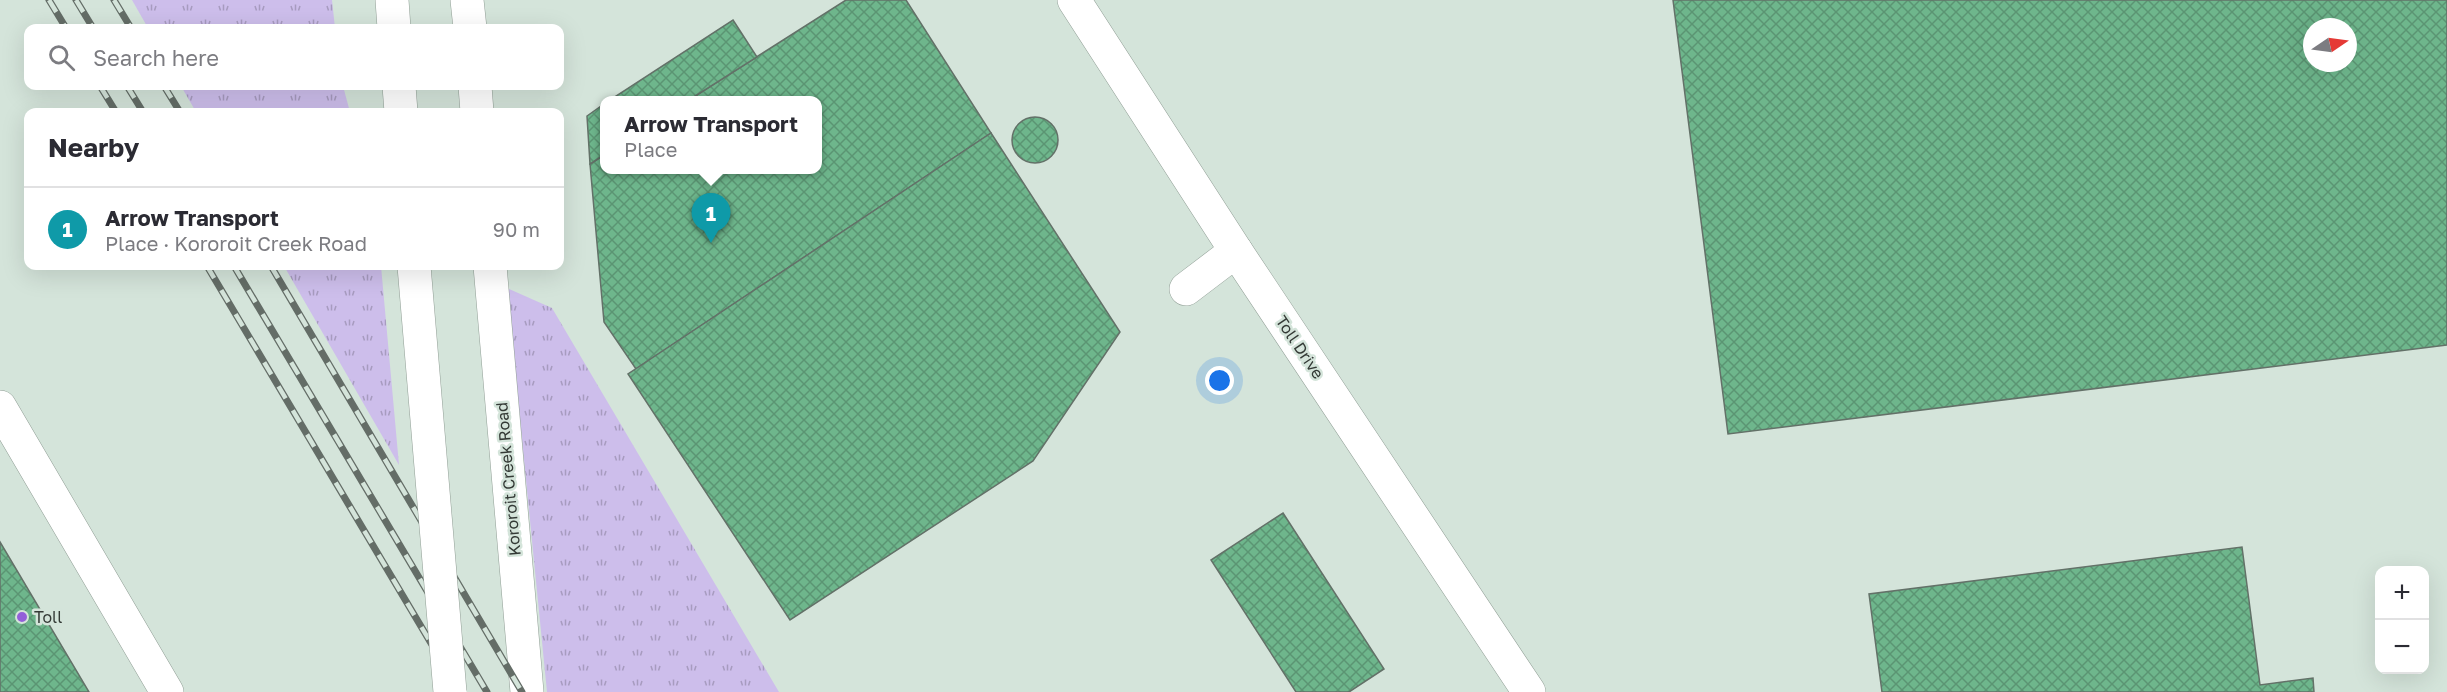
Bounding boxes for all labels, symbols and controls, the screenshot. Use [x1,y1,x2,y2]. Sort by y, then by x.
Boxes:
north arrow [2303,18,2357,72]
search box [24,24,564,90]
icon: search [45,41,78,74]
text: Search here [93,44,219,71]
popup [600,96,822,174]
text: Arrow Transport [624,110,798,137]
text: Nearby [48,132,139,163]
text: Place [624,137,677,161]
pin: 1 [692,194,730,243]
text: Arrow Transport [105,204,279,231]
text: 1 [62,217,73,241]
text: 90 m [493,217,540,241]
text: Place · Kororoit Creek Road [105,231,367,255]
street label: Toll Drive [1272,312,1328,382]
your location [1205,366,1234,395]
street label: Kororoit Creek Road [491,401,525,557]
map controls [2375,566,2429,674]
button: + [2375,566,2429,620]
place label: Toll [34,607,62,627]
marker: Toll [15,610,29,624]
button: − [2375,620,2429,674]

